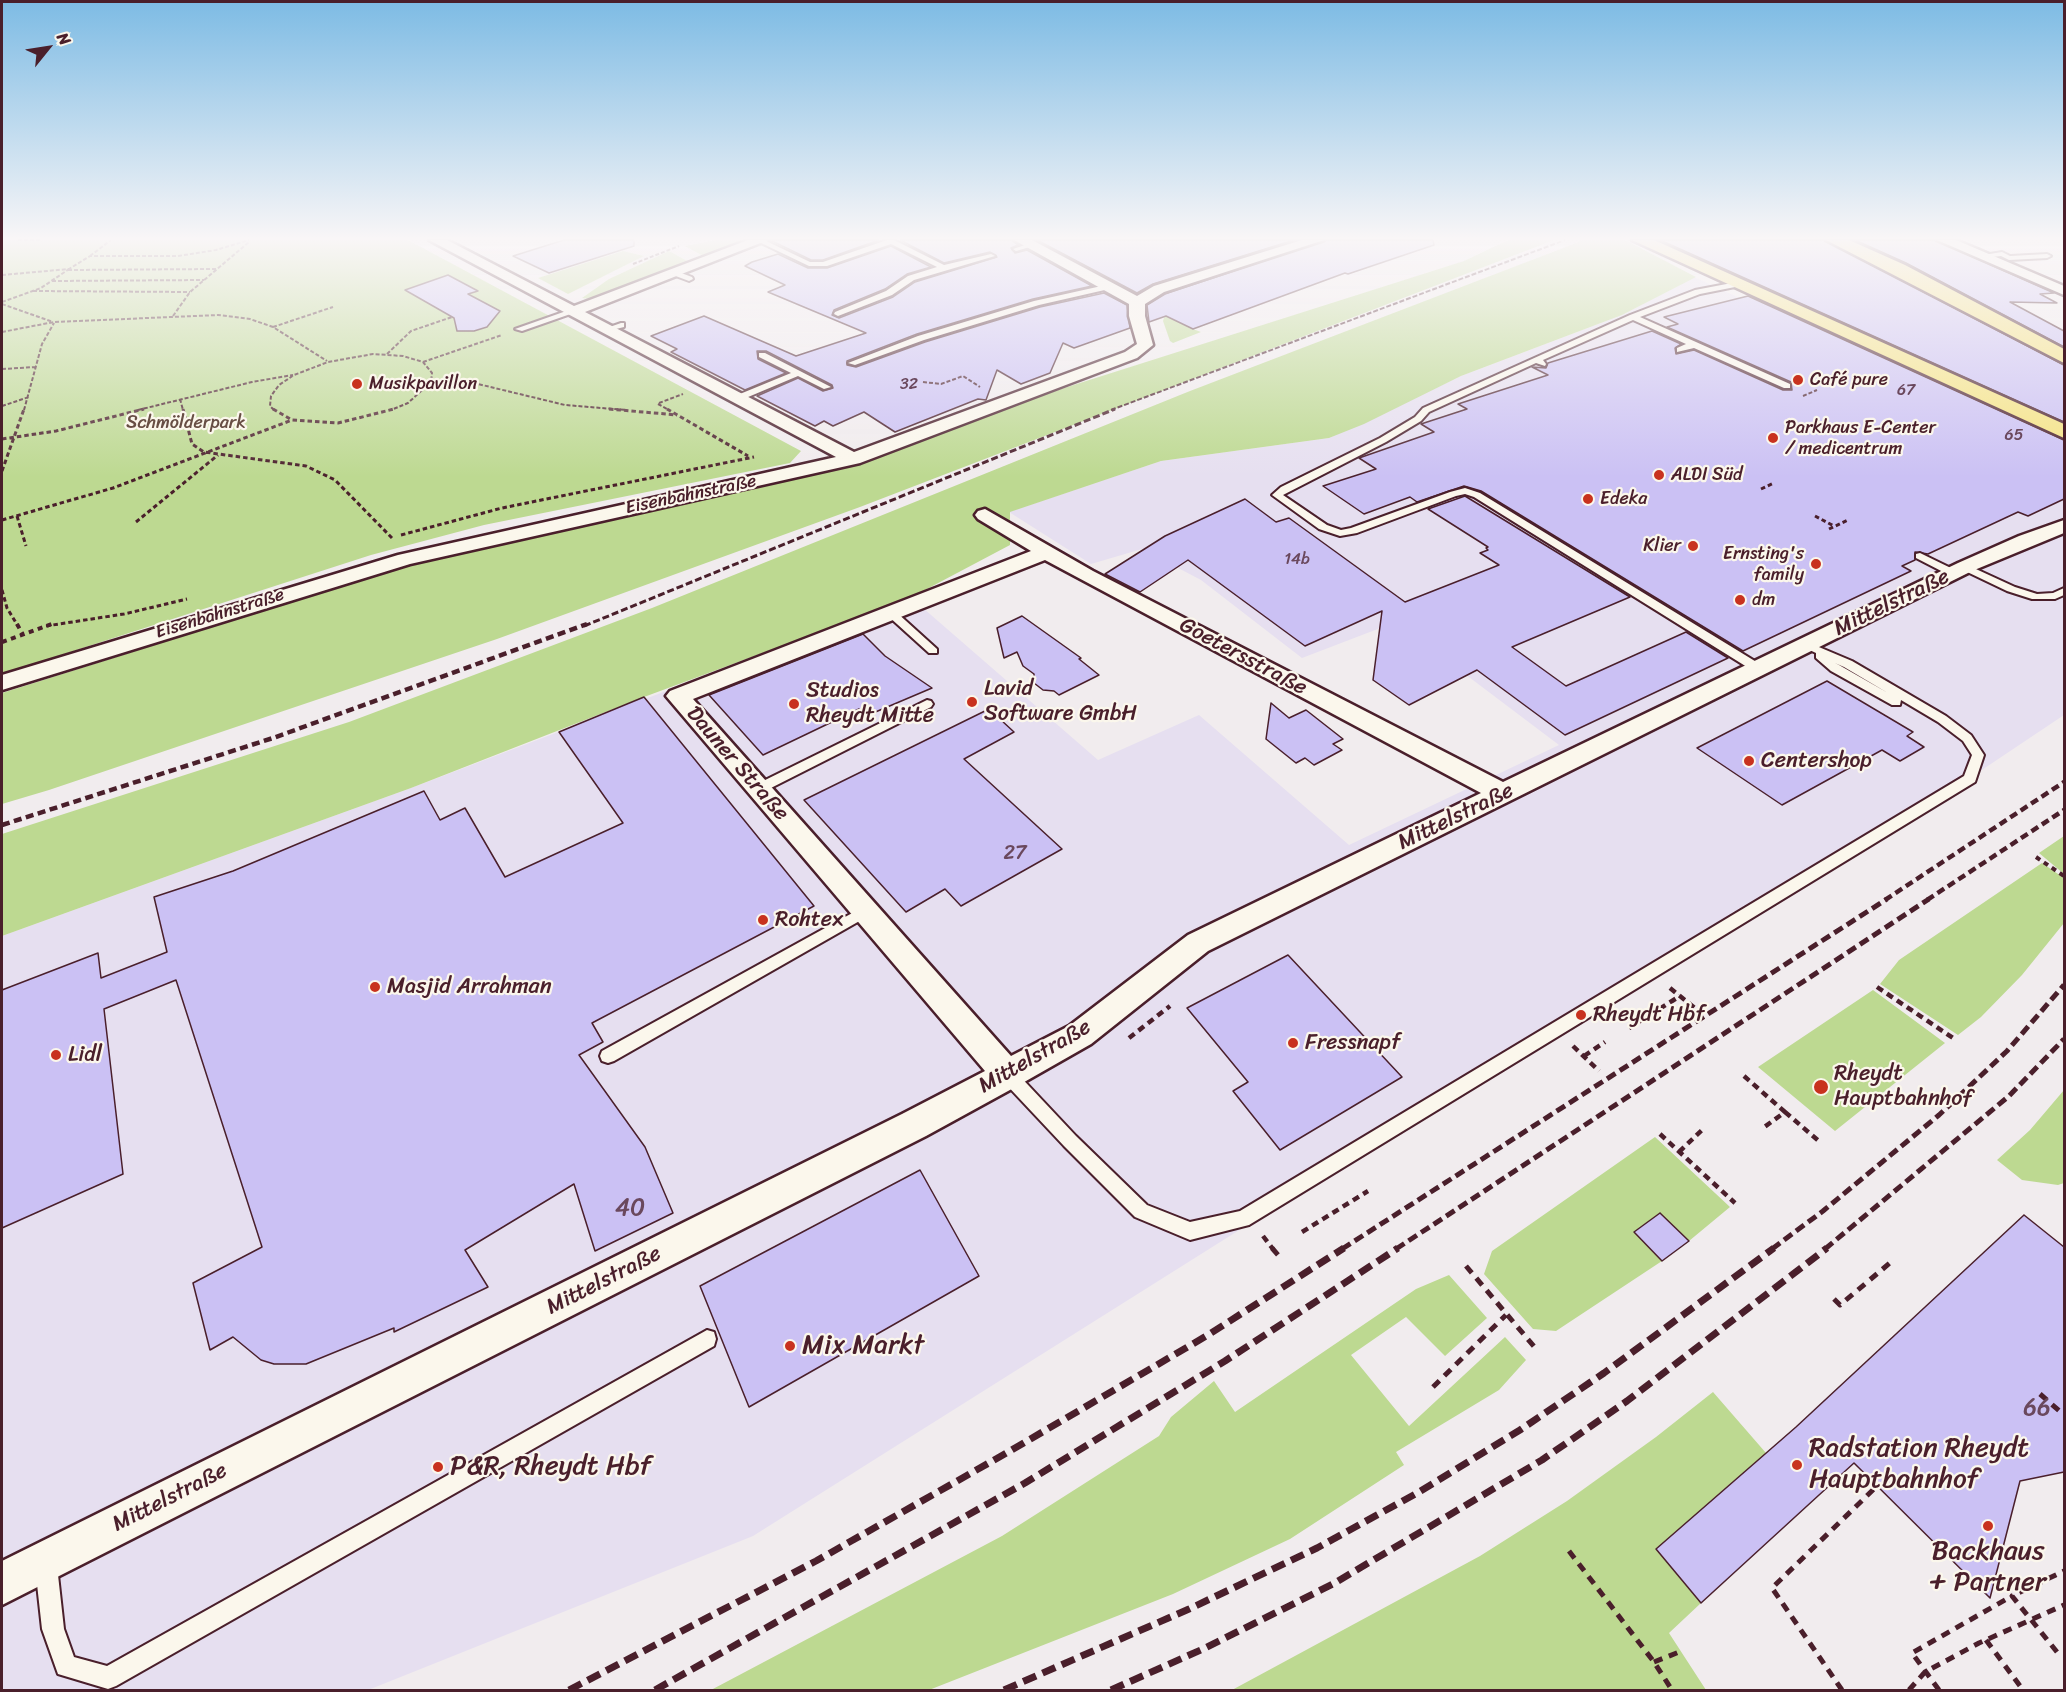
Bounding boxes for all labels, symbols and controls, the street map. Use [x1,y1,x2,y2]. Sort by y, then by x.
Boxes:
north arrow [18,18,78,78]
text: N [49,27,79,51]
place label: Café pure [1810,369,1888,391]
place label: Musikpavillon [369,373,477,395]
marker: Café pure [1791,373,1805,387]
house number: 32 [900,375,918,395]
marker: Musikpavillon [350,377,364,391]
house number: 67 [1897,381,1915,401]
park label: Schmölderpark [126,412,246,434]
place label: Parkhaus E-Center / medicentrum [1785,417,1936,460]
house number: 65 [2005,426,2023,446]
marker: Parkhaus E-Center / medicentrum [1766,431,1780,445]
place label: ALDI Süd [1671,464,1743,486]
marker: ALDI Süd [1652,468,1666,482]
street label: Eisenbahnstraße [624,471,758,519]
place label: Edeka [1600,488,1647,510]
marker: Edeka [1581,492,1595,506]
place label: Klier [1643,535,1681,557]
marker: Klier [1686,539,1700,553]
place label: Ernsting's family [1723,543,1804,586]
house number: 14b [1284,550,1310,570]
marker: Ernsting's family [1809,557,1823,571]
street label: Mittelstraße [1830,564,1954,642]
street label: Eisenbahnstraße [153,584,287,644]
place label: dm [1752,589,1775,611]
marker: dm [1733,593,1747,607]
street label: Goetersstraße [1175,612,1311,702]
place label: Lavid Software GmbH [984,676,1137,728]
place label: Studios Rheydt Mitte [806,678,934,730]
marker: Lavid Software GmbH [965,695,979,709]
marker: Studios Rheydt Mitte [787,697,801,711]
street label: Dauner Straße [680,701,794,827]
place label: Centershop [1761,748,1872,774]
marker: Centershop [1742,754,1756,768]
street label: Mittelstraße [1394,778,1518,856]
house number: 27 [1004,842,1026,866]
place label: Rohtex [775,907,843,933]
marker: Rohtex [756,913,770,927]
place label: Masjid Arrahman [387,974,551,1000]
marker: Masjid Arrahman [368,980,382,994]
place label: Rheydt Hbf [1593,1002,1705,1028]
marker: Rheydt Hbf [1574,1008,1588,1022]
street label: Mittelstraße [974,1014,1096,1100]
place label: Fressnapf [1305,1030,1401,1056]
marker: Fressnapf [1286,1036,1300,1050]
place label: Lidl [68,1042,102,1068]
marker: Lidl [49,1048,63,1062]
place label: Rheydt Hauptbahnhof [1834,1061,1972,1112]
marker: Rheydt Hauptbahnhof [1812,1078,1830,1096]
house number: 40 [615,1195,645,1223]
street label: Mittelstraße [542,1241,666,1321]
place label: Mix Markt [802,1330,924,1362]
marker: Mix Markt [783,1339,797,1353]
house number: 66 [2023,1395,2051,1423]
place label: Radstation Rheydt Hauptbahnhof [1809,1433,2029,1496]
place label: P&R, Rheydt Hbf [450,1451,651,1483]
street label: Mittelstraße [108,1458,232,1538]
marker: Radstation Rheydt Hauptbahnhof [1790,1458,1804,1472]
marker: P&R, Rheydt Hbf [431,1460,445,1474]
marker: Backhaus + Partner [1981,1519,1995,1533]
place label: Backhaus + Partner [1930,1536,2046,1599]

